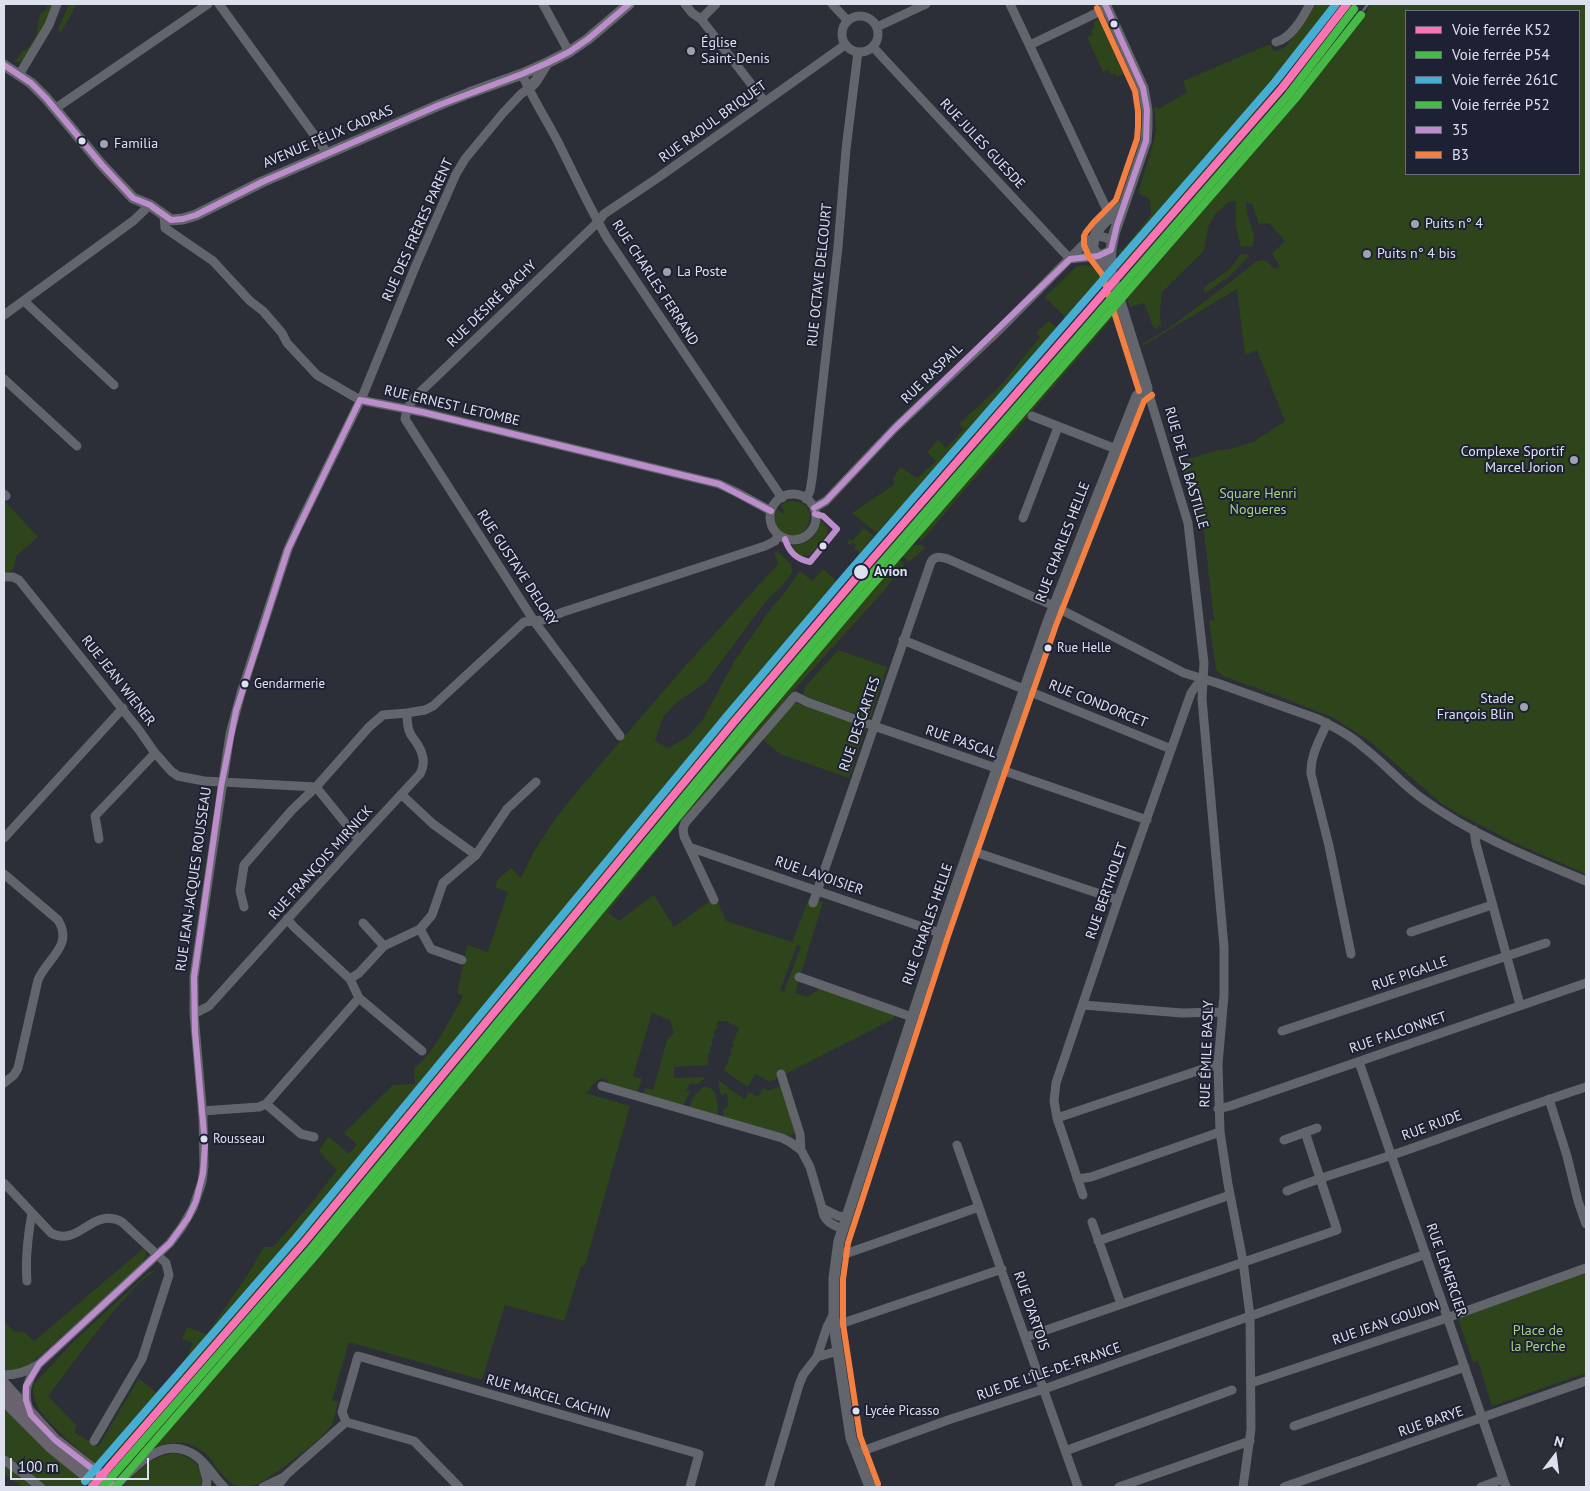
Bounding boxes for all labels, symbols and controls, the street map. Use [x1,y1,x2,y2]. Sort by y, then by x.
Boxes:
legend [1405,10,1580,175]
unlabelled marker [1109,19,1119,29]
text: Voie ferrée K52 [1452,20,1550,39]
place label: Église Saint-Denis [701,35,770,68]
marker: Église Saint-Denis [685,45,697,57]
text: Voie ferrée P54 [1452,45,1550,64]
text: Voie ferrée 261C [1452,70,1558,89]
street label: RUE RAOUL BRIQUET [656,77,770,167]
street label: RUE JULES GUESDE [936,95,1028,193]
text: Voie ferrée P52 [1452,95,1550,114]
street label: AVENUE FÉLIX CADRAS [260,102,396,172]
text: 35 [1452,120,1468,139]
unlabelled marker [77,136,87,146]
place label: Familia [114,136,158,152]
marker: Familia [98,138,110,150]
text: B3 [1452,145,1469,164]
street label: RUE DES FRÈRES PARENT [379,156,457,304]
street label: RUE OCTAVE DELCOURT [804,203,836,347]
place label: Puits n° 4 [1425,216,1483,232]
street label: RUE CHARLES FERRAND [608,217,702,349]
marker: Puits n° 4 [1409,218,1421,230]
place label: Puits n° 4 bis [1377,246,1456,262]
marker: Puits n° 4 bis [1361,248,1373,260]
street label: RUE DÉSIRÉ BACHY [444,257,540,351]
place label: La Poste [677,264,727,280]
marker: La Poste [661,266,673,278]
street label: RUE RASPAIL [898,341,966,407]
street label: RUE ERNEST LETOMBE [383,382,521,430]
street label: RUE DE LA BASTILLE [1161,405,1211,531]
place label: Complexe Sportif Marcel Jorion [1461,444,1564,477]
marker: Complexe Sportif Marcel Jorion [1568,454,1580,466]
street label: RUE CHARLES HELLE [1032,480,1094,604]
park label: Square Henri Nogueres [1219,486,1297,518]
street label: RUE GUSTAVE DELORY [473,507,561,629]
unlabelled marker [818,541,828,551]
marker: Avion [852,563,870,581]
place label: Avion [874,564,907,580]
street label: RUE JEAN WIENER [78,632,158,730]
place label: Rue Helle [1057,640,1111,656]
marker: Rue Helle [1043,643,1053,653]
street label: RUE DESCARTES [836,675,884,773]
place label: Gendarmerie [254,676,325,692]
street label: RUE CONDORCET [1046,677,1150,731]
marker: Gendarmerie [240,679,250,689]
place label: Stade François Blin [1437,691,1514,724]
marker: Stade François Blin [1518,701,1530,713]
street label: RUE PASCAL [923,722,999,762]
street label: RUE JEAN-JACQUES ROUSSEAU [173,786,215,972]
street label: RUE FRANÇOIS MIRNICK [265,803,377,923]
street label: RUE BERTHOLET [1083,840,1131,942]
street label: RUE LAVOISIER [773,853,865,899]
street label: RUE CHARLES HELLE [899,861,957,987]
street label: RUE PIGALLE [1370,953,1450,995]
street label: RUE ÉMILE BASLY [1197,1000,1217,1108]
street label: RUE FALCONNET [1347,1008,1449,1058]
street label: RUE RUDE [1400,1107,1464,1145]
place label: Rousseau [213,1131,265,1147]
marker: Rousseau [199,1134,209,1144]
street label: RUE LEMERCIER [1422,1221,1470,1319]
street label: RUE D'ARTOIS [1010,1269,1052,1353]
street label: RUE JEAN GOUJON [1330,1297,1442,1349]
park label: Place de la Perche [1510,1323,1566,1355]
street label: RUE DE L'ÎLE-DE-FRANCE [975,1339,1123,1405]
street label: RUE MARCEL CACHIN [484,1371,612,1423]
place label: Lycée Picasso [865,1403,939,1419]
street label: RUE BARYE [1396,1403,1466,1441]
marker: Lycée Picasso [851,1406,861,1416]
north arrow [1530,1431,1580,1481]
text: N [1552,1432,1566,1451]
scale bar [12,1448,151,1480]
text: 100 m [18,1457,59,1476]

